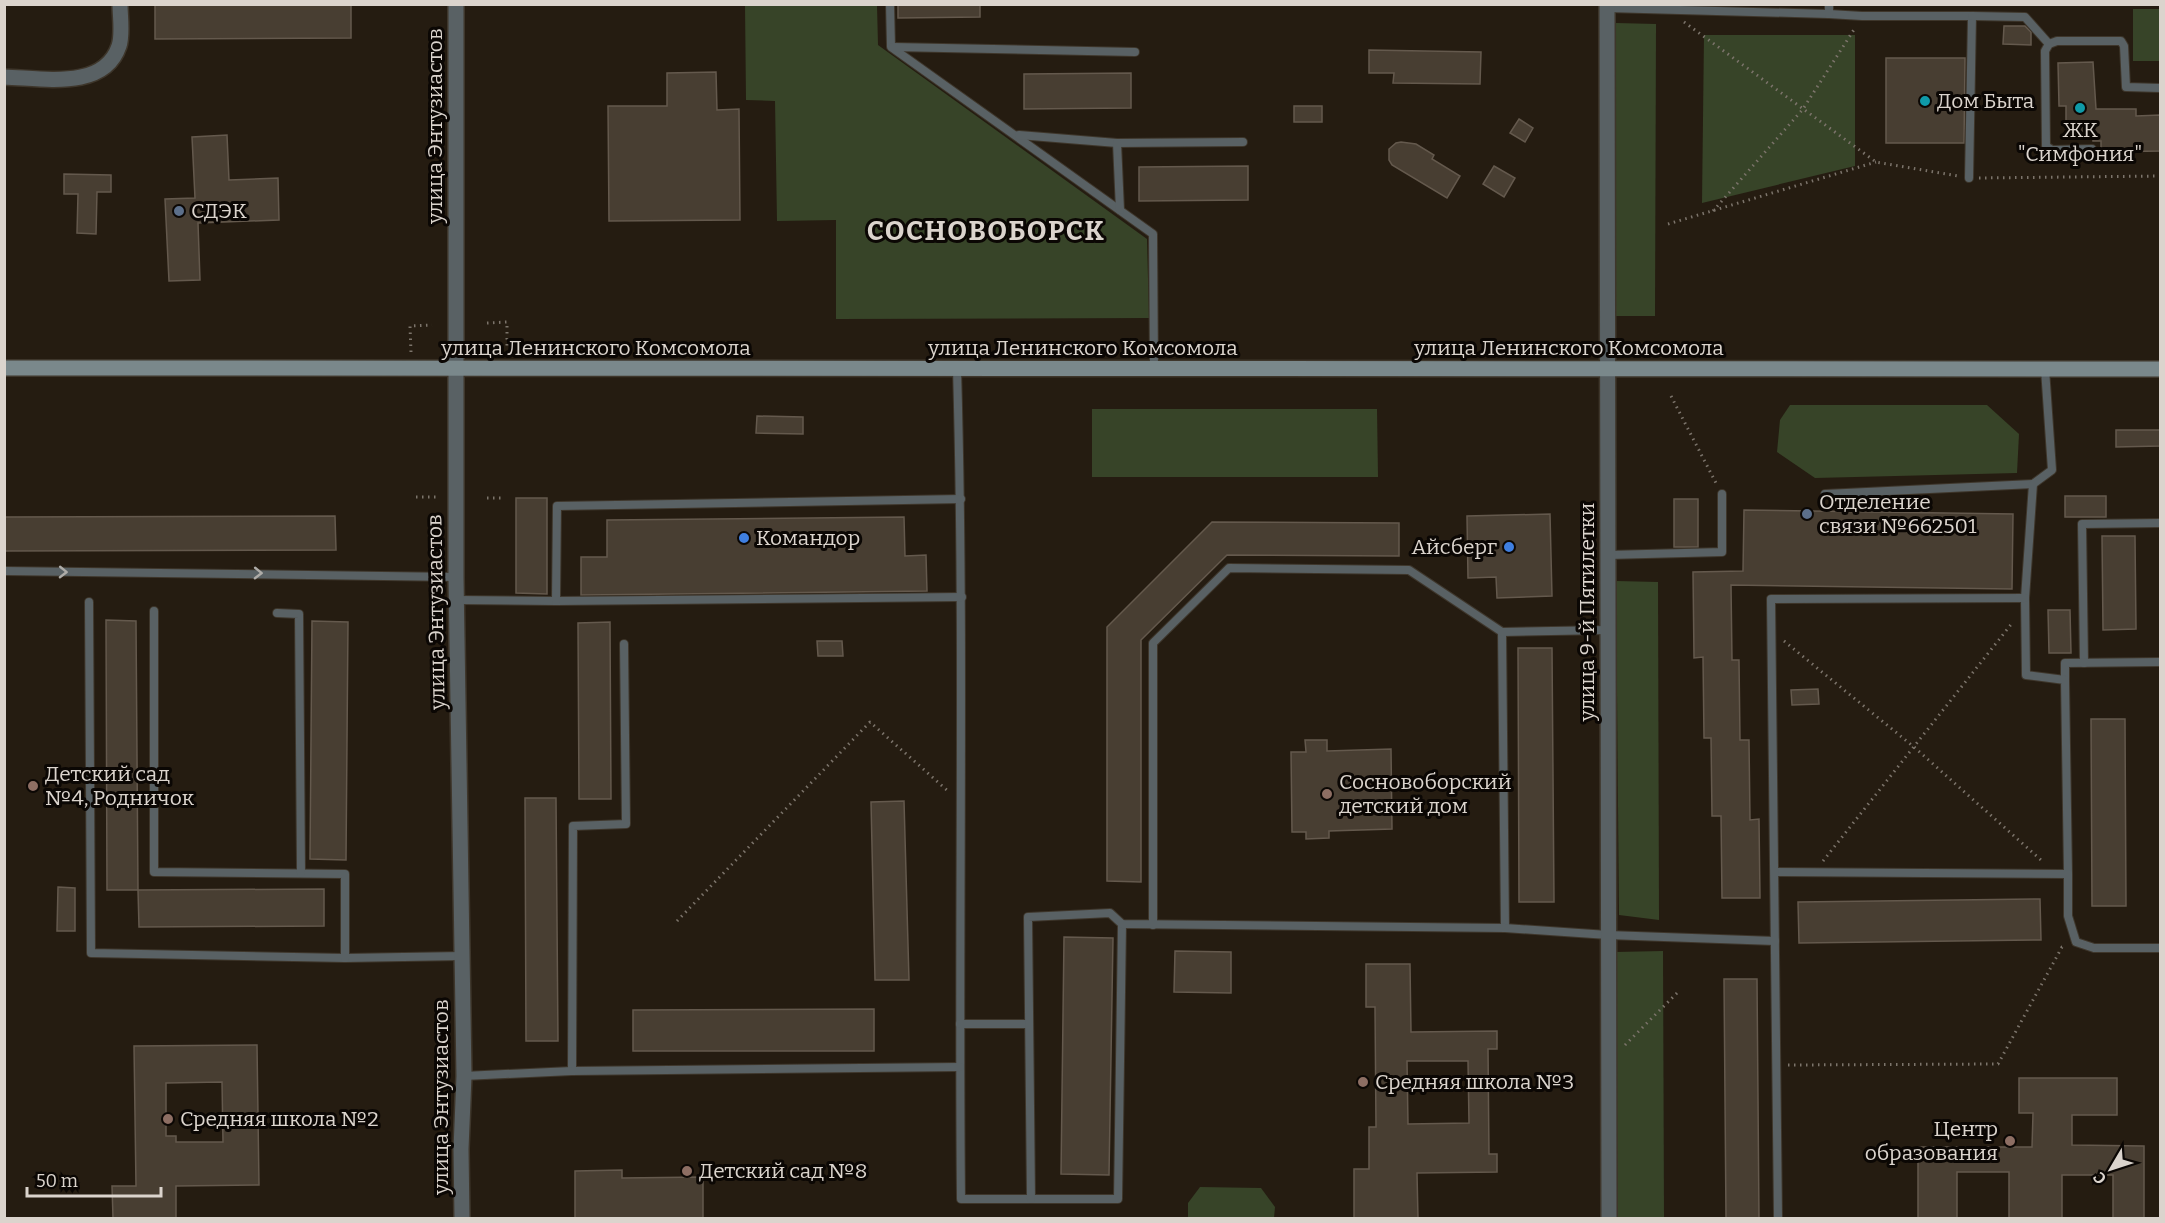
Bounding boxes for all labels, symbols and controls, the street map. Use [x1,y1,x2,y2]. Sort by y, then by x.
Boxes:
street label: улица Энтузиастов [422,28,448,225]
place label: Дом Быта [1937,88,2035,114]
marker: Дом Быта [1918,94,1932,108]
marker: ЖК "Симфония" [2073,101,2087,115]
place label: ЖК "Симфония" [2018,117,2142,167]
place label: СДЭК [191,198,247,224]
marker: СДЭК [172,204,186,218]
district label: СОСНОВОБОРСК [867,215,1105,247]
street label: улица Ленинского Комсомола [440,335,751,361]
street label: улица Ленинского Комсомола [927,335,1238,361]
street label: улица Ленинского Комсомола [1413,335,1724,361]
place label: Отделение связи №662501 [1819,489,1977,539]
street label: улица 9-й Пятилетки [1574,503,1600,722]
marker: Отделение связи №662501 [1800,507,1814,521]
street label: улица Энтузиастов [421,514,451,711]
place label: Командор [756,525,860,551]
marker: Командор [737,531,751,545]
place label: Айсберг [1412,534,1497,560]
marker: Айсберг [1502,540,1516,554]
one-way arrow [58,566,67,578]
one-way arrow [253,567,262,580]
place label: Детский сад №4, Родничок [45,761,195,811]
place label: Сосновоборский детский дом [1339,769,1512,819]
marker: Детский сад №4, Родничок [26,779,40,793]
marker: Сосновоборский детский дом [1320,787,1334,801]
street label: улица Энтузиастов [428,999,454,1196]
place label: Средняя школа №3 [1375,1069,1574,1095]
marker: Средняя школа №3 [1356,1075,1370,1089]
place label: Средняя школа №2 [180,1106,379,1132]
marker: Средняя школа №2 [161,1112,175,1126]
place label: Центр образования [1865,1116,1998,1166]
marker: Центр образования [2003,1134,2017,1148]
north arrow [2081,1139,2141,1199]
place label: Детский сад №8 [699,1158,867,1184]
scale bar [27,1160,160,1198]
marker: Детский сад №8 [680,1164,694,1178]
text: С [2089,1168,2110,1188]
text: 50 m [36,1170,78,1192]

